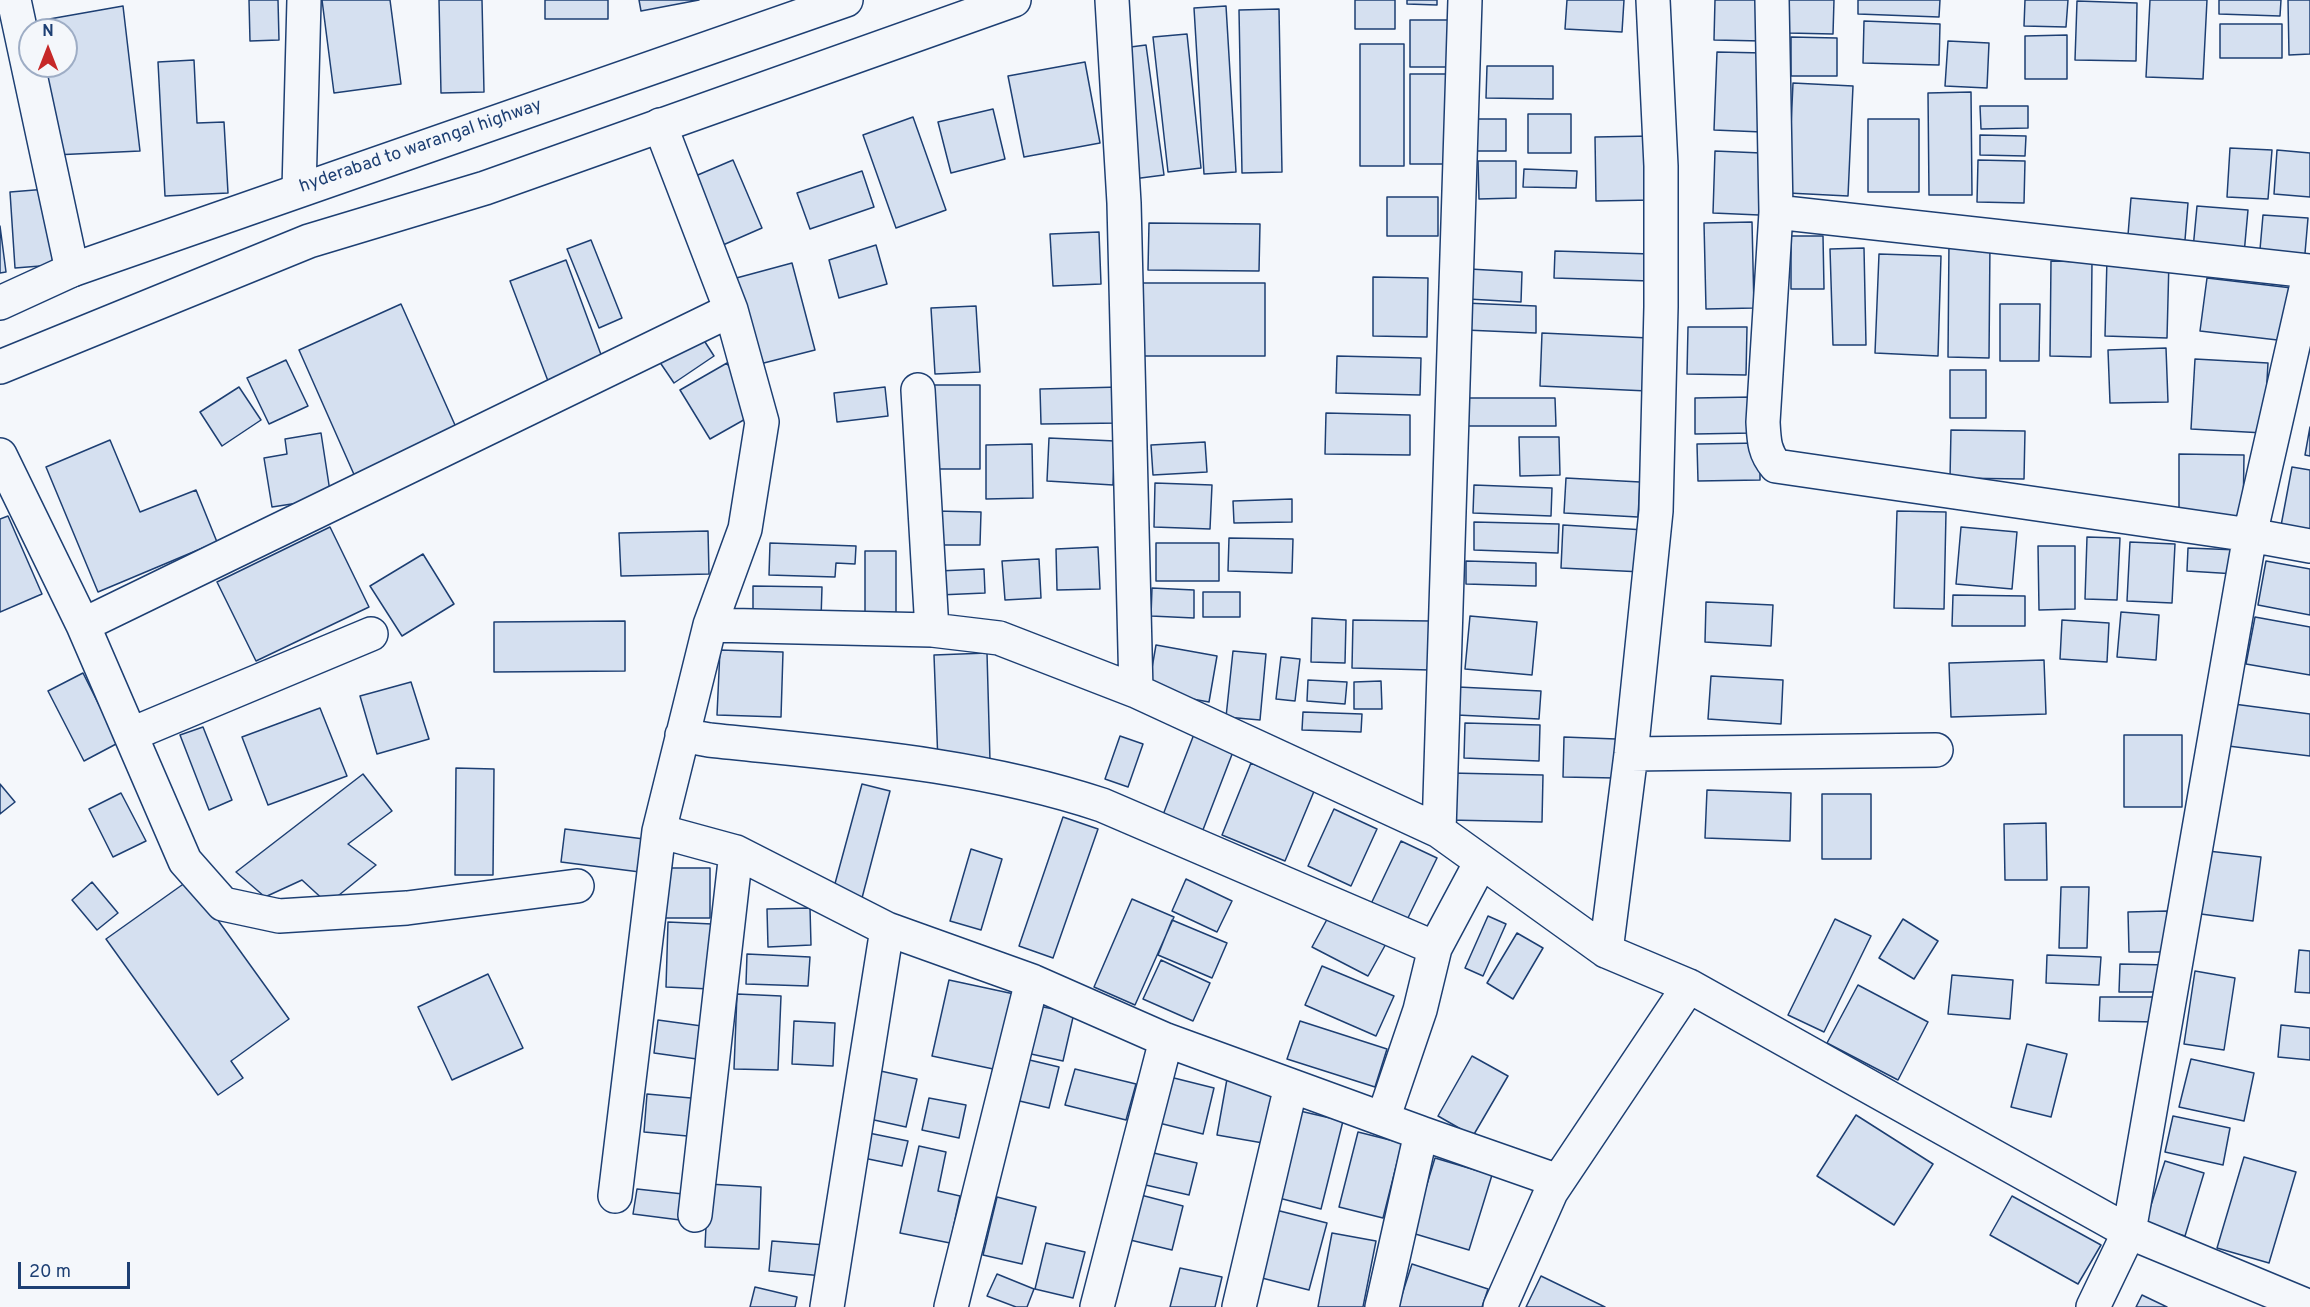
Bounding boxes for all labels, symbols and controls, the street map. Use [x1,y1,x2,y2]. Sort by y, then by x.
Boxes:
north arrow [18,18,78,78]
text: N [42,22,54,42]
street label: hyderabad to warangal highway [297,95,545,199]
scale bar [21,1250,134,1288]
text: 20 m [29,1261,71,1284]

